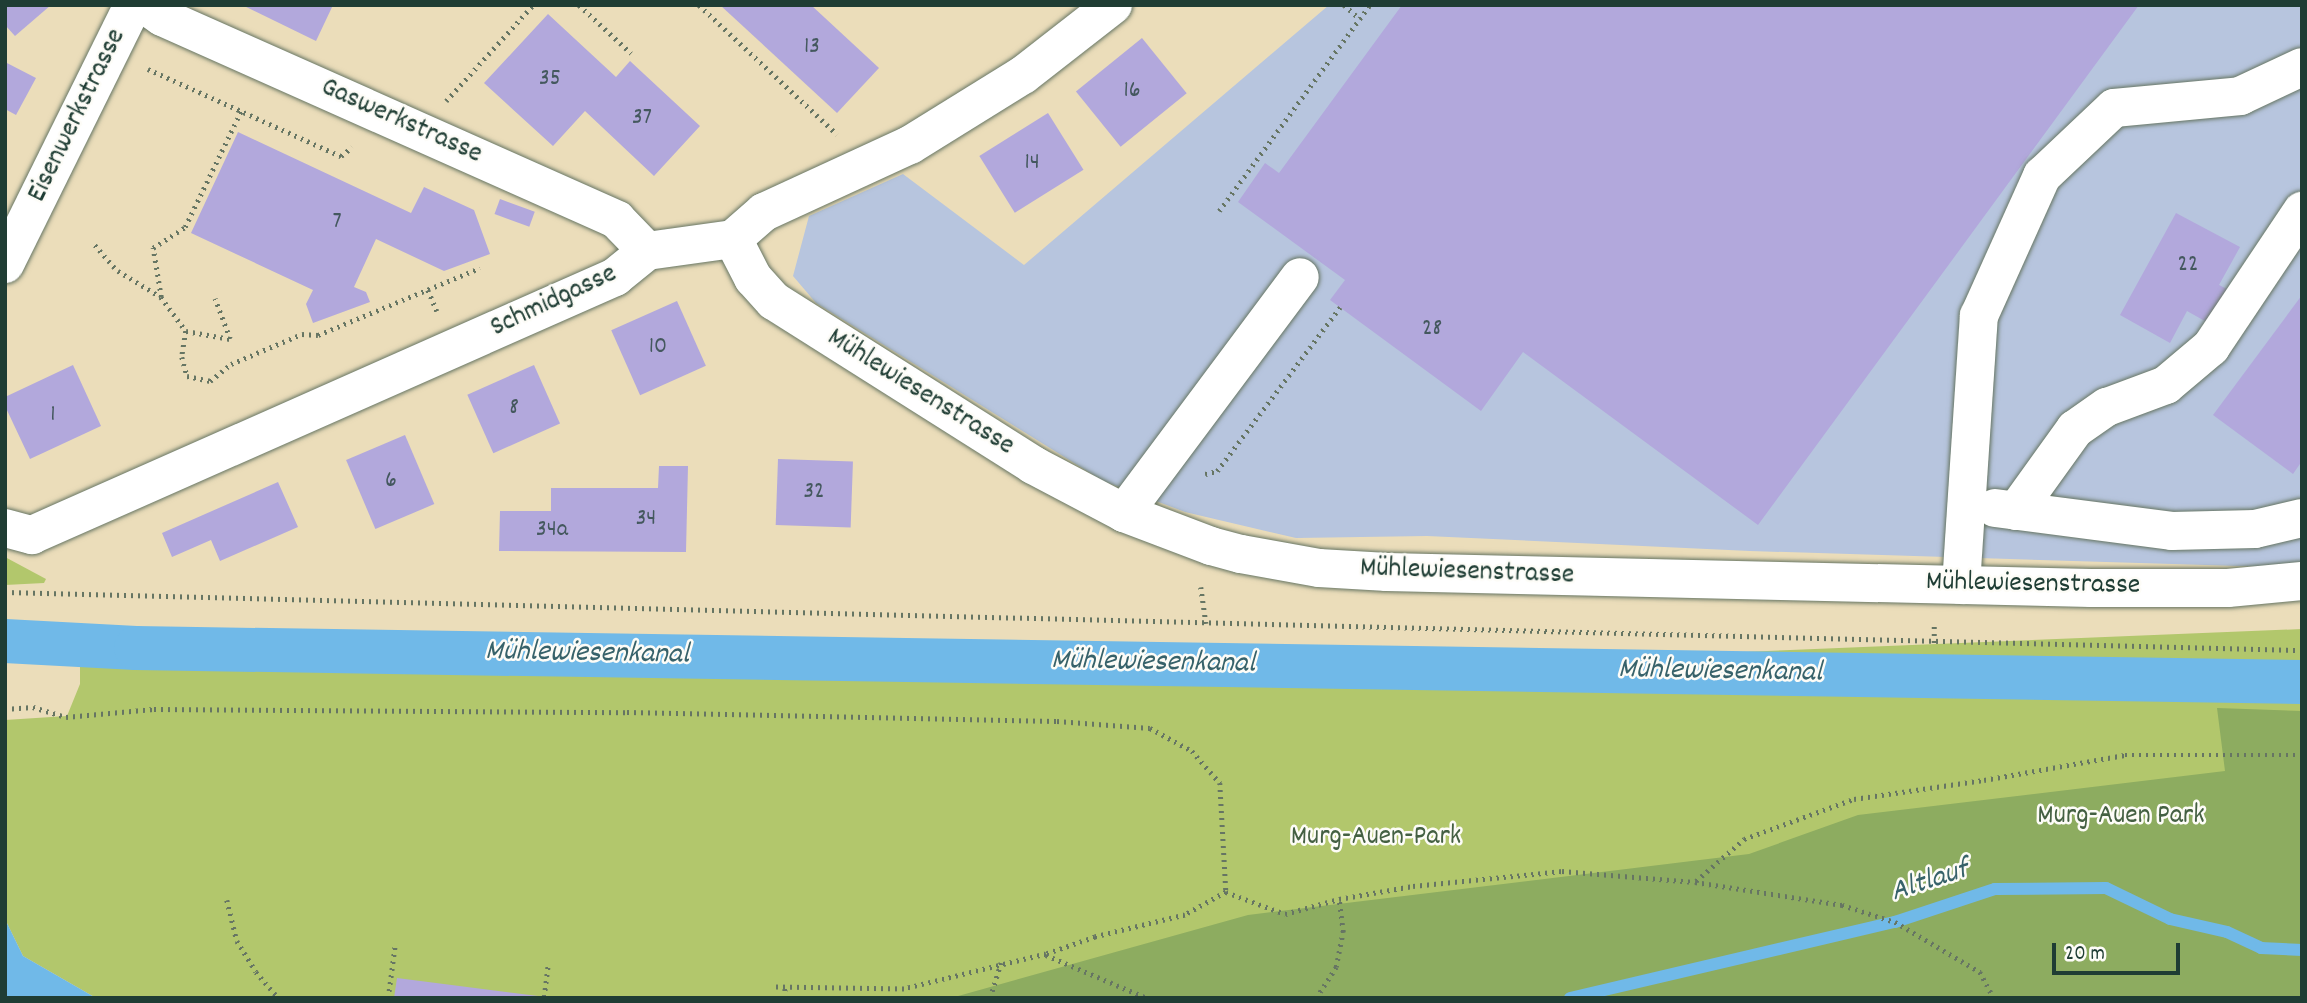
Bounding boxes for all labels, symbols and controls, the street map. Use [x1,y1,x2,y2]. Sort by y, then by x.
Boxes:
street label: Eisenwerkstrasse [22,24,134,208]
house number: 13 [804,34,820,62]
house number: 35 [539,66,561,94]
street label: Gaswerkstrasse [315,72,487,172]
house number: 16 [1123,78,1141,106]
house number: 37 [632,105,652,133]
house number: 14 [1024,150,1040,178]
house number: 7 [332,209,342,237]
house number: 22 [2178,252,2198,280]
street label: Schmidgasse [486,258,622,346]
house number: 28 [1422,316,1442,344]
street label: Mühlewiesenstrasse [820,322,1020,464]
house number: 10 [649,334,667,362]
house number: 8 [509,395,519,423]
house number: 1 [50,402,56,430]
house number: 6 [385,468,397,496]
house number: 32 [803,479,825,507]
house number: 34 [636,506,656,534]
house number: 34a [536,517,568,545]
street label: Mühlewiesenstrasse [1359,552,1575,594]
street label: Mühlewiesenstrasse [1926,566,2140,604]
water label: Mühlewiesenkanal [485,635,689,675]
water label: Mühlewiesenkanal [1051,644,1255,684]
water label: Mühlewiesenkanal [1618,653,1822,693]
park label: Murg-Auen Park [2037,800,2205,834]
park label: Murg-Auen-Park [1291,821,1461,855]
water label: Altlauf [1887,854,1973,912]
scale bar [2055,930,2183,974]
text: 20 m [2065,940,2105,970]

